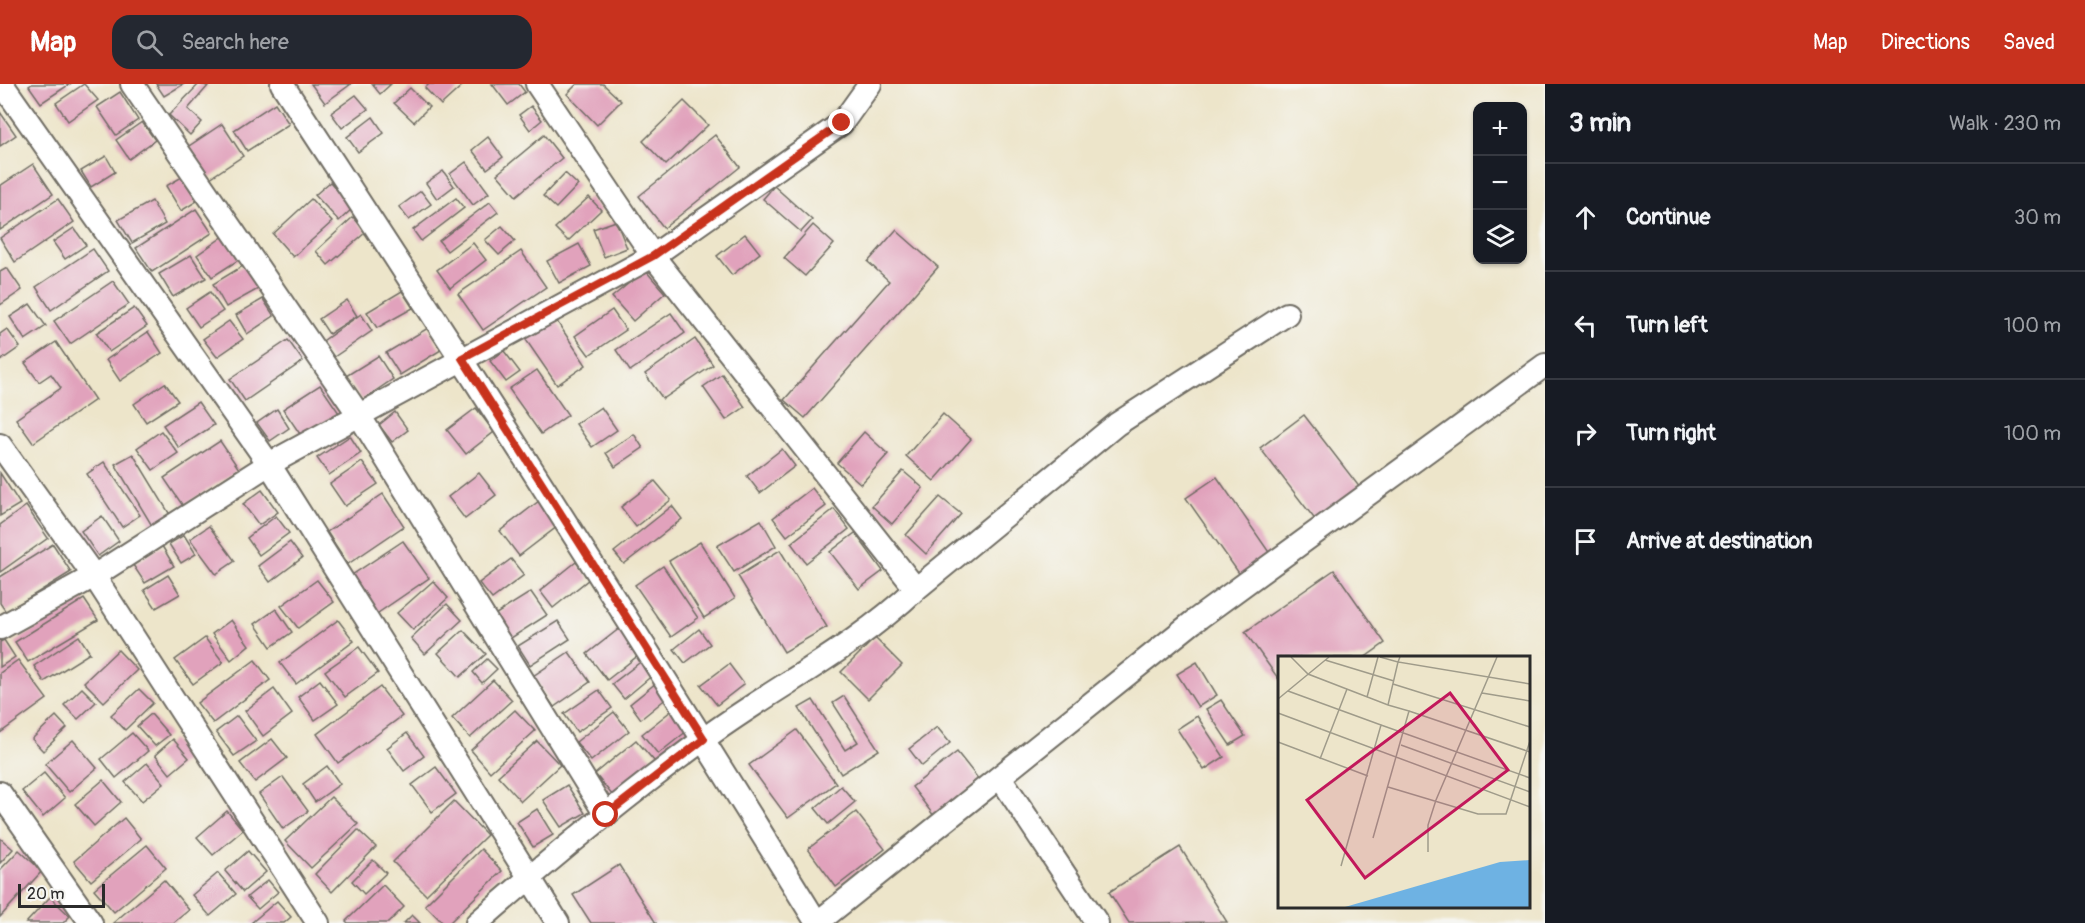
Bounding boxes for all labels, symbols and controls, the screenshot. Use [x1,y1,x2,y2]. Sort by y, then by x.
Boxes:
search box [112,15,532,69]
text: Map [30,25,76,60]
icon: search [133,26,166,59]
text: Search here [181,28,289,56]
text: Map [1813,29,1848,56]
text: Directions [1881,29,1970,56]
text: Saved [2003,29,2055,56]
map controls [1473,102,1527,264]
button: + [1473,102,1527,156]
text: 3 min [1569,107,1631,139]
route end [828,109,854,135]
text: Walk · 230 m [1949,111,2061,136]
button: − [1473,156,1527,210]
icon: ahead [1569,201,1602,234]
text: Continue [1626,203,1710,231]
text: 30 m [2014,205,2061,230]
button: layers [1473,210,1527,264]
icon: left [1569,309,1602,342]
text: Turn left [1626,311,1708,339]
text: 100 m [2004,313,2061,338]
icon: right [1569,417,1602,450]
text: Turn right [1626,419,1716,447]
text: 100 m [2004,421,2061,446]
icon: arrive [1569,525,1602,558]
text: Arrive at destination [1626,527,1812,555]
inset map [1278,656,1530,908]
route start [592,801,618,827]
scale bar [18,881,105,908]
text: 20 m [27,884,65,904]

